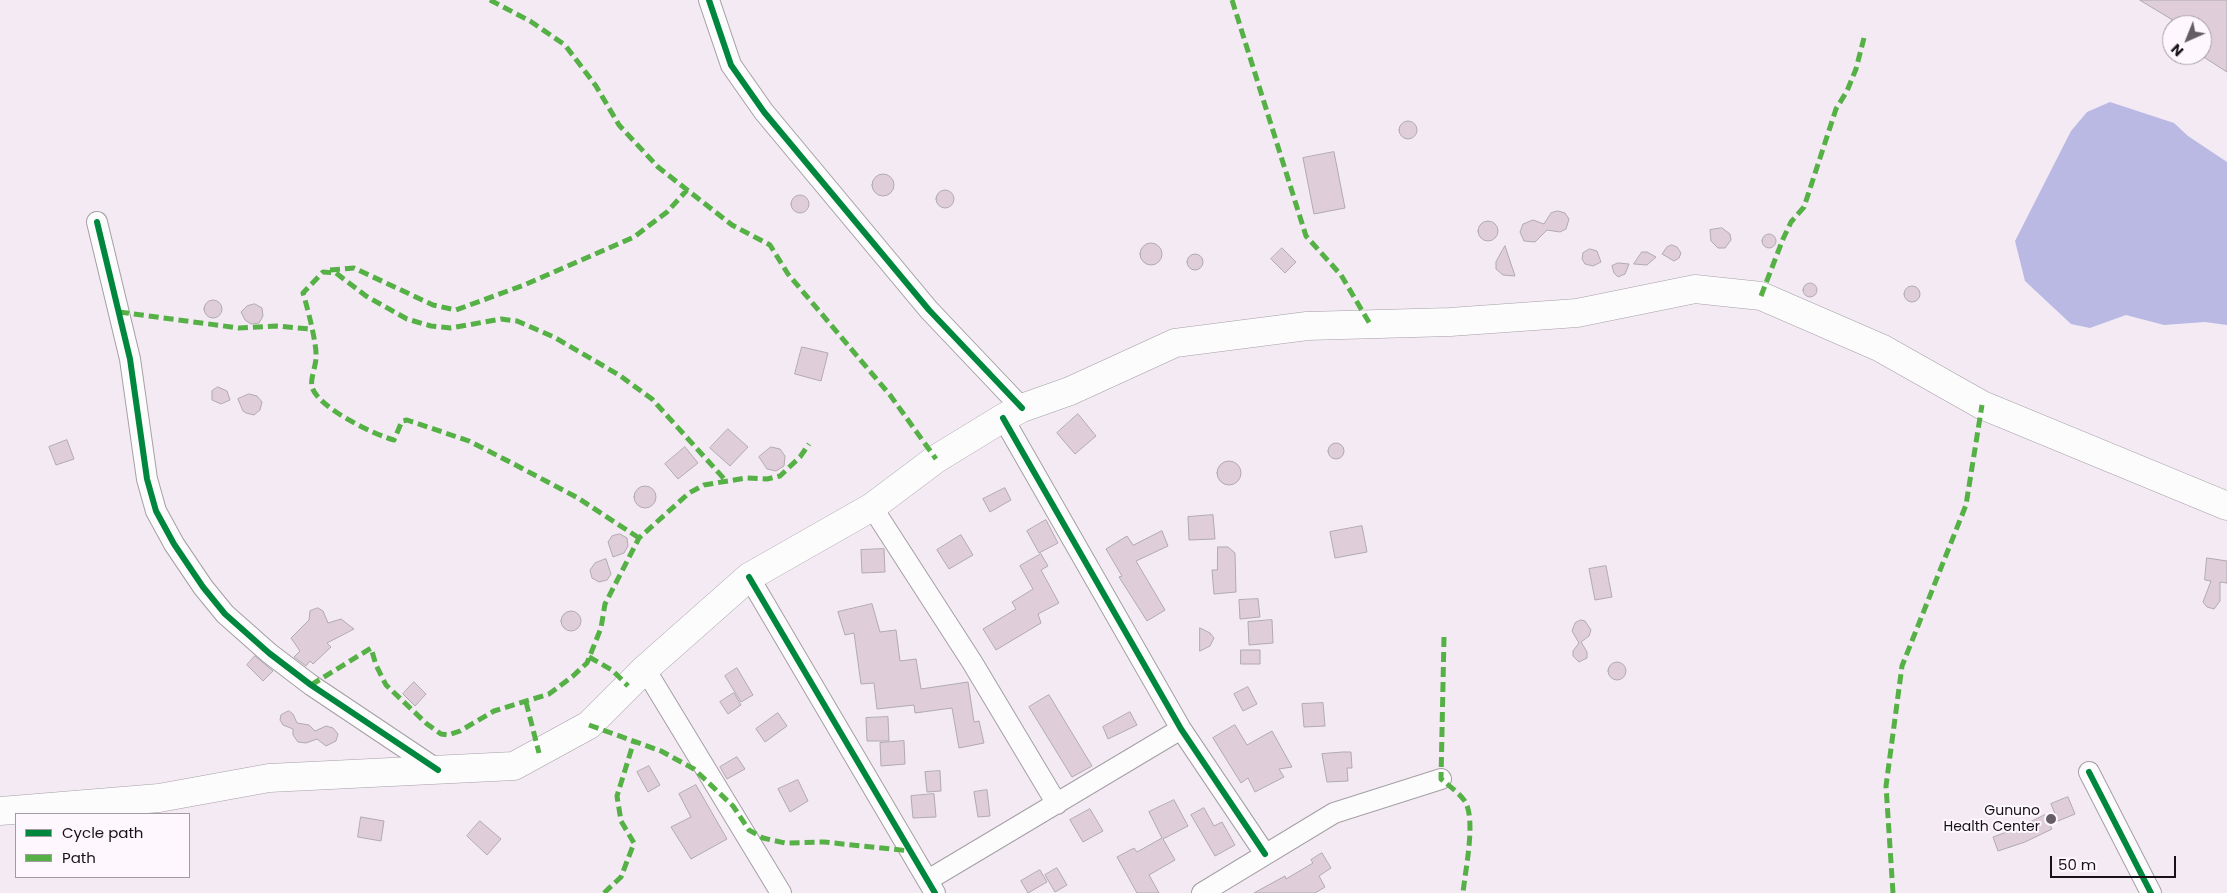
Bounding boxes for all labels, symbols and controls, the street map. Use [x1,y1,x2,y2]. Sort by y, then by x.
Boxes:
north arrow [2162,15,2212,65]
text: N [2167,39,2188,61]
place label: Gununo Health Center [1943,803,2040,836]
marker: Gununo Health Center [2044,812,2058,826]
legend [15,813,190,878]
text: Cycle path [62,822,143,843]
scale bar [2052,846,2178,878]
text: Path [62,847,96,868]
text: 50 m [2058,854,2096,875]

